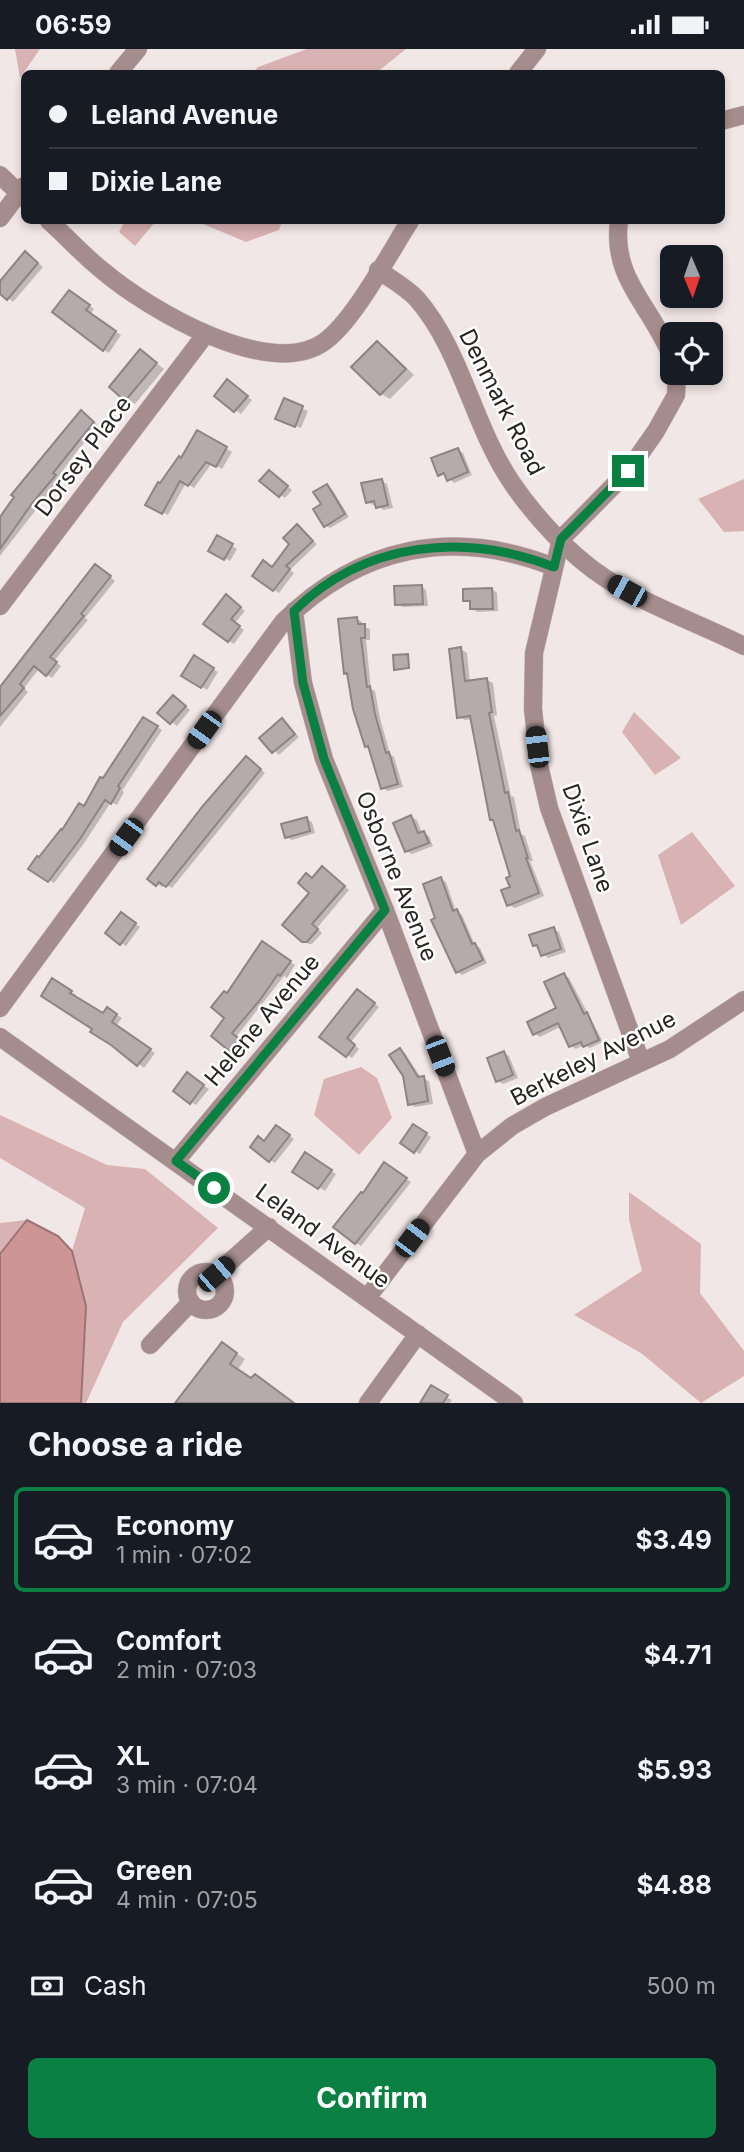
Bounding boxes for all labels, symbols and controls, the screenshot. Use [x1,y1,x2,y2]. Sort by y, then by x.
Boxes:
text: 06:59 [35,9,112,40]
text: Leland Avenue [91,99,278,130]
text: Dixie Lane [91,166,222,197]
north arrow [660,245,723,308]
map controls [660,245,723,385]
button: locate [660,322,723,385]
street label: Denmark Road [453,324,551,480]
street label: Dorsey Place [29,390,137,522]
route end [612,455,644,487]
car [604,572,651,610]
car [184,707,225,753]
car [525,725,550,769]
street label: Dixie Lane [556,780,620,896]
street label: Osborne Avenue [350,787,444,965]
car [106,814,147,860]
street label: Helene Avenue [199,948,325,1092]
street label: Berkeley Avenue [506,1004,680,1112]
car [423,1033,458,1079]
route start [198,1172,230,1204]
street label: Leland Avenue [250,1178,396,1294]
car [391,1215,434,1261]
car [194,1252,239,1296]
text: Choose a ride [28,1425,243,1464]
icon: car [32,1508,95,1571]
text: Economy [116,1510,234,1541]
text: $3.49 [636,1524,712,1555]
text: 1 min · 07:02 [116,1541,252,1569]
icon: car [32,1623,95,1686]
text: Comfort [116,1625,221,1656]
text: $4.71 [644,1639,712,1670]
text: 2 min · 07:03 [116,1656,257,1684]
icon: car [32,1738,95,1801]
text: XL [116,1740,150,1771]
text: $5.93 [637,1754,712,1785]
text: 3 min · 07:04 [116,1771,258,1799]
icon: car [32,1853,95,1916]
text: Green [116,1855,193,1886]
text: $4.88 [636,1869,712,1900]
text: 4 min · 07:05 [116,1886,258,1914]
icon: cash [28,1967,66,2005]
text: Cash [84,1970,147,2001]
text: 500 m [646,1972,716,2000]
button: Confirm [28,2058,716,2138]

